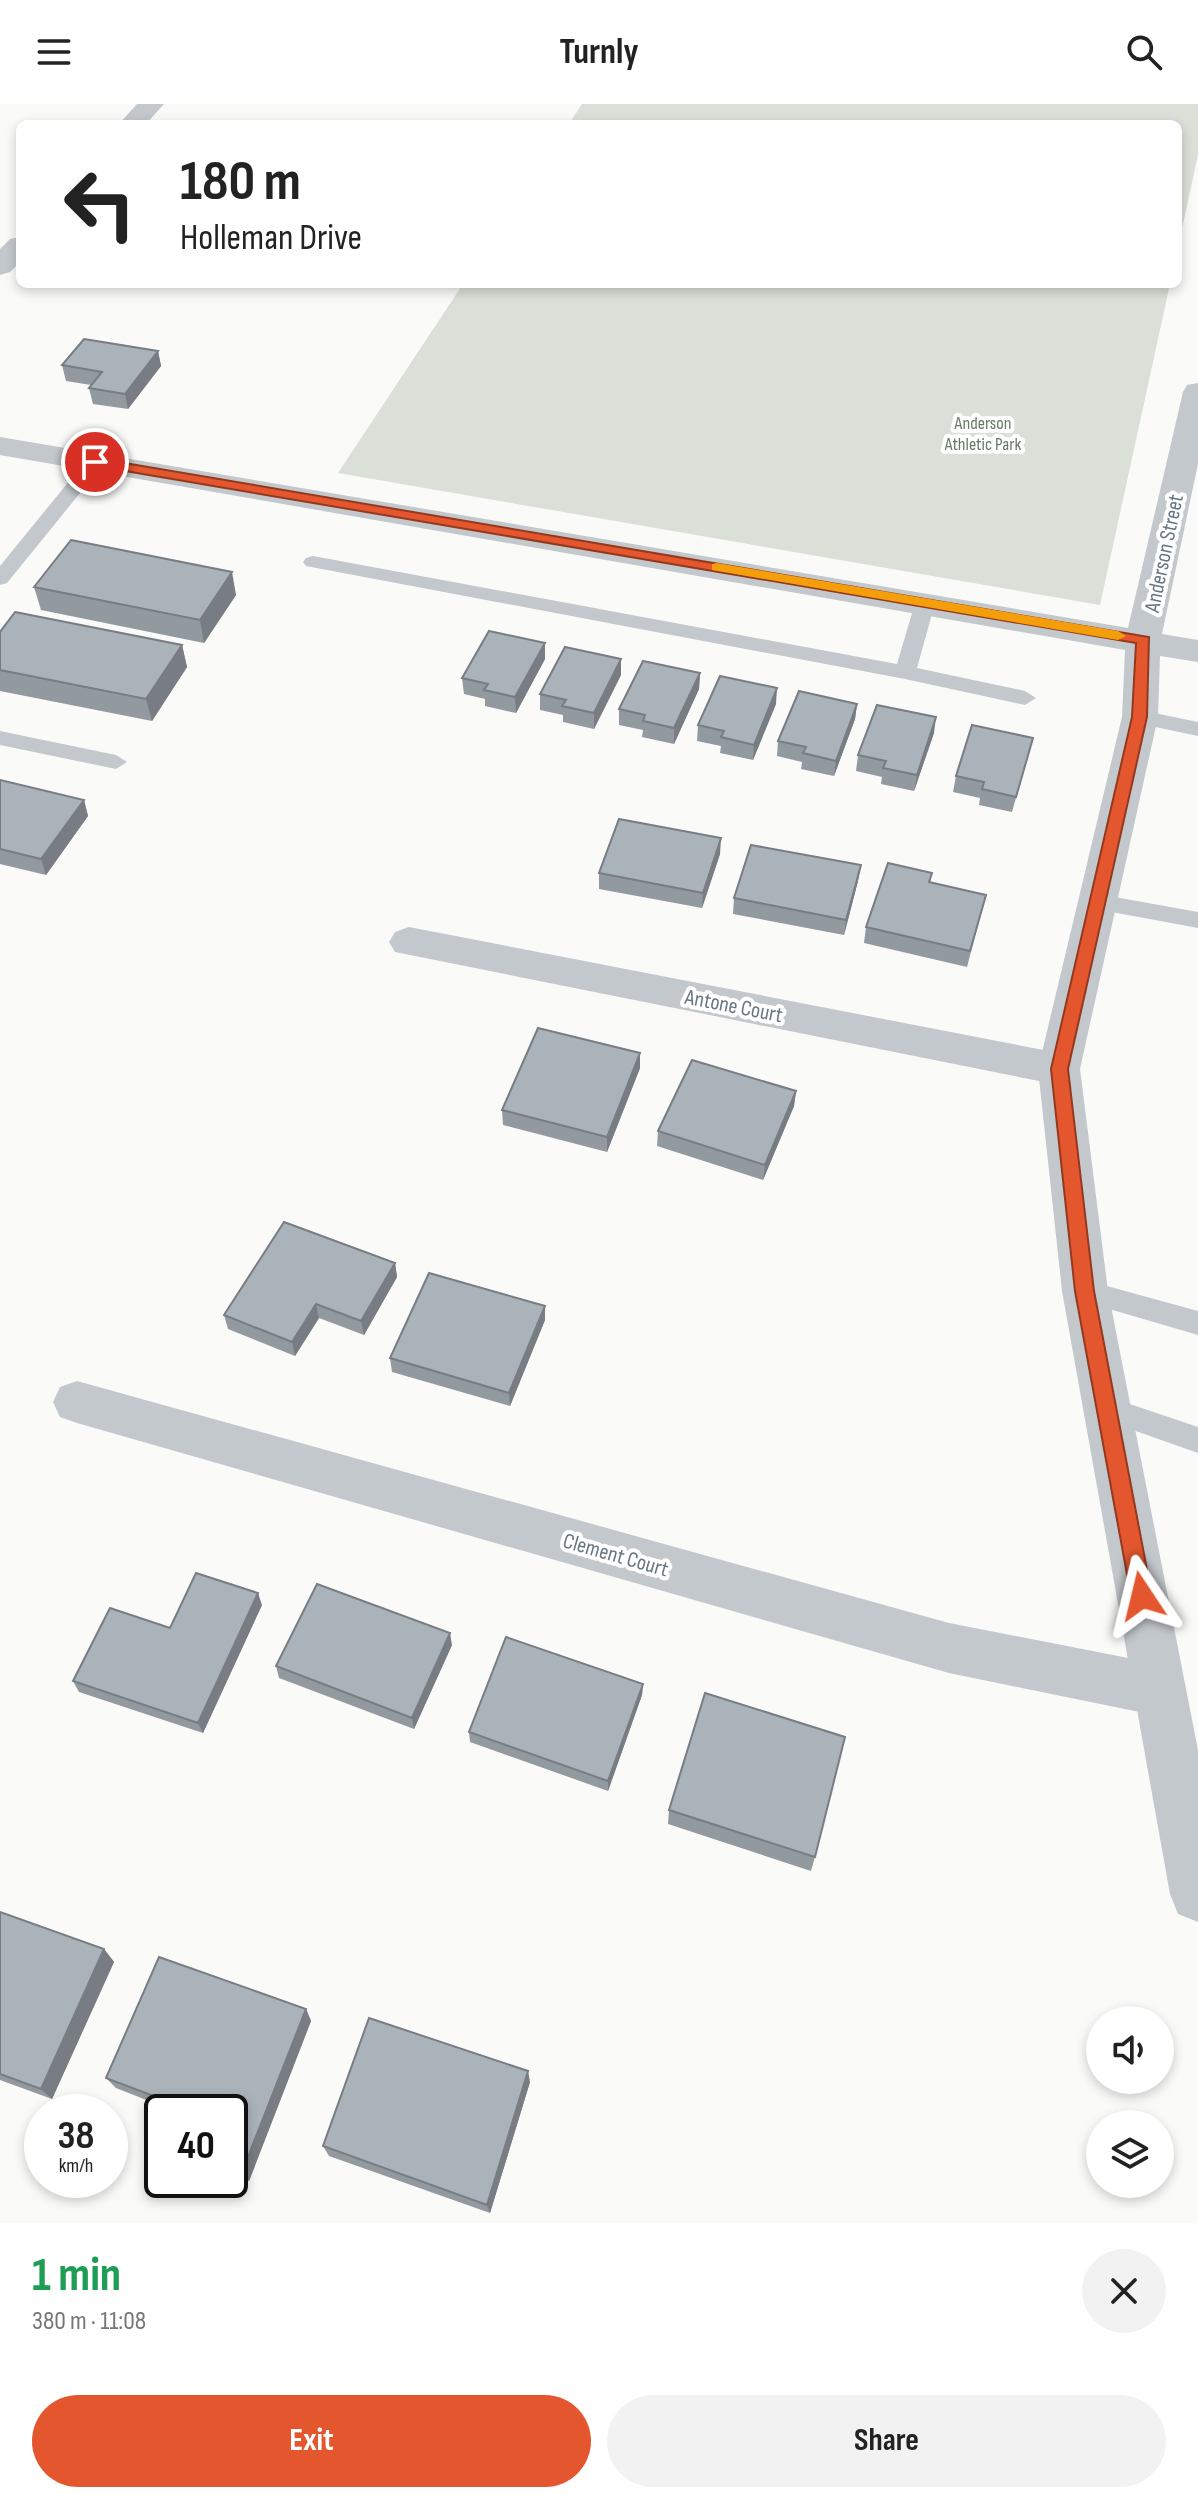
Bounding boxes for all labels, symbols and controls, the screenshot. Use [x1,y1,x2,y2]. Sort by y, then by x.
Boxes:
icon: menu [32,30,76,74]
icon: search [1122,30,1166,74]
text: Turnly [560,31,638,74]
text: 180 m [180,149,301,216]
icon: left [48,152,152,256]
text: Holleman Drive [180,217,362,260]
park label: Anderson Athletic Park [944,413,1021,455]
pin [61,428,129,496]
icon: arrive [73,440,117,484]
street label: Anderson Street [1139,492,1190,616]
street label: Antone Court [682,984,785,1029]
street label: Clement Court [560,1528,672,1583]
position arrow [1100,1554,1184,1638]
map controls [1086,2006,1174,2198]
button: sound [1086,2006,1174,2094]
speed limit sign: 40 [144,2094,248,2198]
button: layers [1086,2110,1174,2198]
text: 38 [58,2112,94,2160]
text: km/h [59,2154,93,2178]
text: 1 min [32,2247,121,2304]
button: close [1082,2249,1166,2333]
text: 380 m · 11:08 [32,2306,146,2337]
button: Exit [32,2395,591,2487]
button: Share [607,2395,1166,2487]

